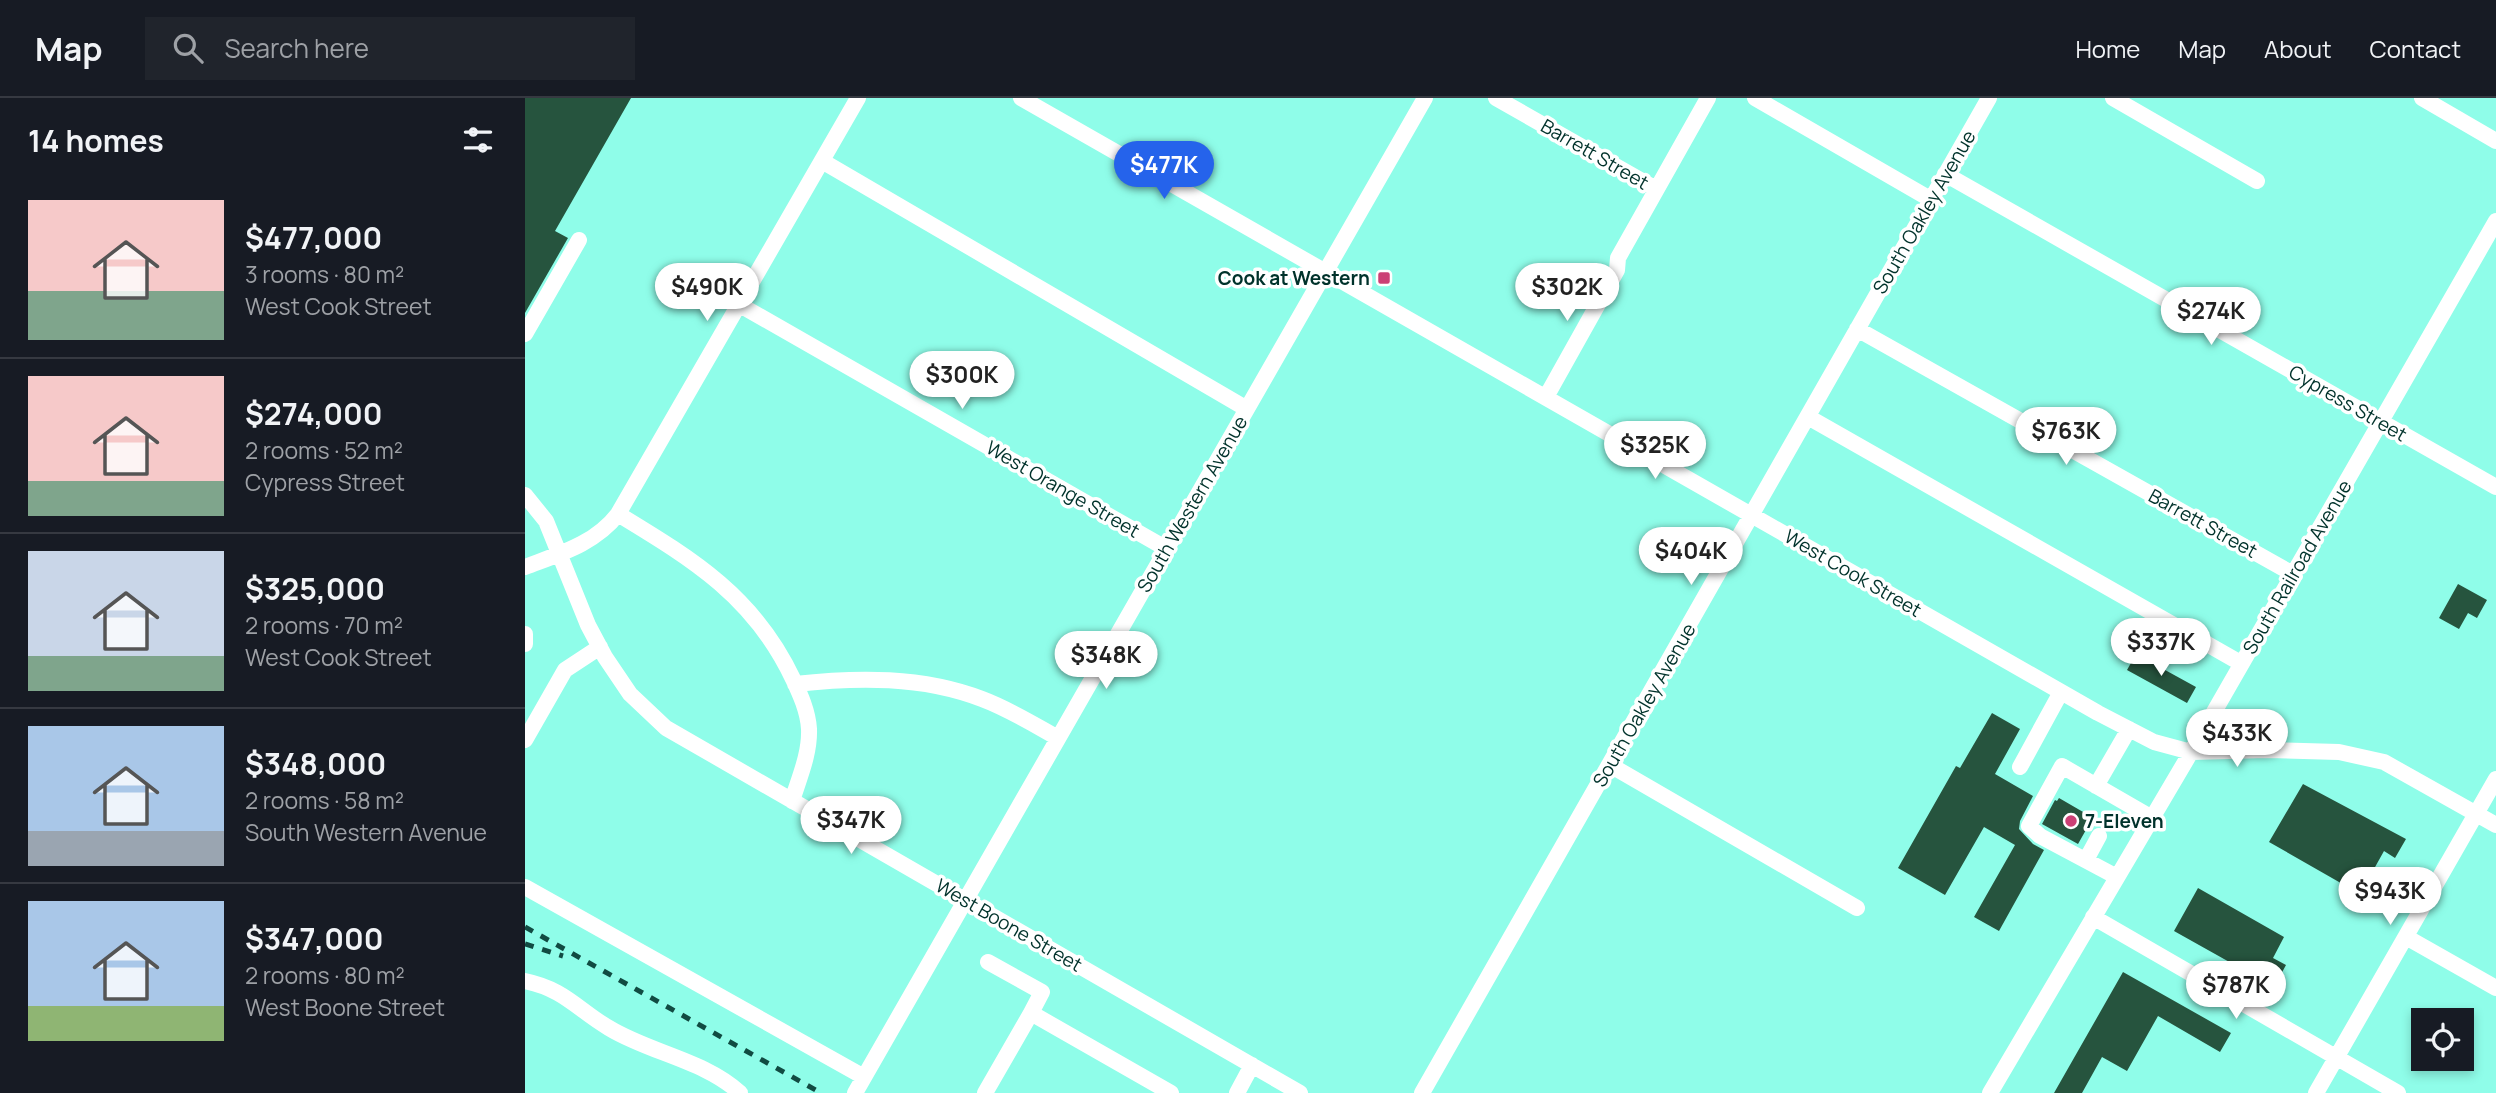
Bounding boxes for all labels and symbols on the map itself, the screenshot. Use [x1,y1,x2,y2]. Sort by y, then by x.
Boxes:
street label: Barrett Street [1536,113,1654,195]
street label: South Oakley Avenue [1867,125,1981,299]
pin: $477K [1115,141,1213,201]
pin: $490K [658,264,756,323]
pin: $302K [1518,264,1616,323]
place label: Cook at Western [1218,265,1370,291]
marker: Cook at Western [1376,270,1392,286]
pin: $274K [2162,288,2260,347]
pin: $300K [913,352,1011,411]
street label: Cypress Street [2284,359,2412,447]
pin: $763K [2017,408,2115,467]
street label: South Western Avenue [1131,411,1253,597]
pin: $325K [1606,422,1704,481]
street label: West Orange Street [982,434,1144,544]
street label: South Railroad Avenue [2237,475,2357,659]
street label: Barrett Street [2144,482,2262,564]
street label: West Cook Street [1780,523,1926,623]
pin: $404K [1642,528,1740,587]
street label: South Oakley Avenue [1587,618,1701,792]
pin: $337K [2112,618,2210,678]
pin: $348K [1057,632,1155,691]
pin: $433K [2188,710,2286,769]
pin: $347K [802,796,900,856]
place label: 7-Eleven [2085,808,2164,834]
marker: 7-Eleven [2063,813,2079,829]
pin: $943K [2341,868,2439,927]
street label: West Boone Street [931,872,1087,978]
pin: $787K [2187,962,2285,1021]

